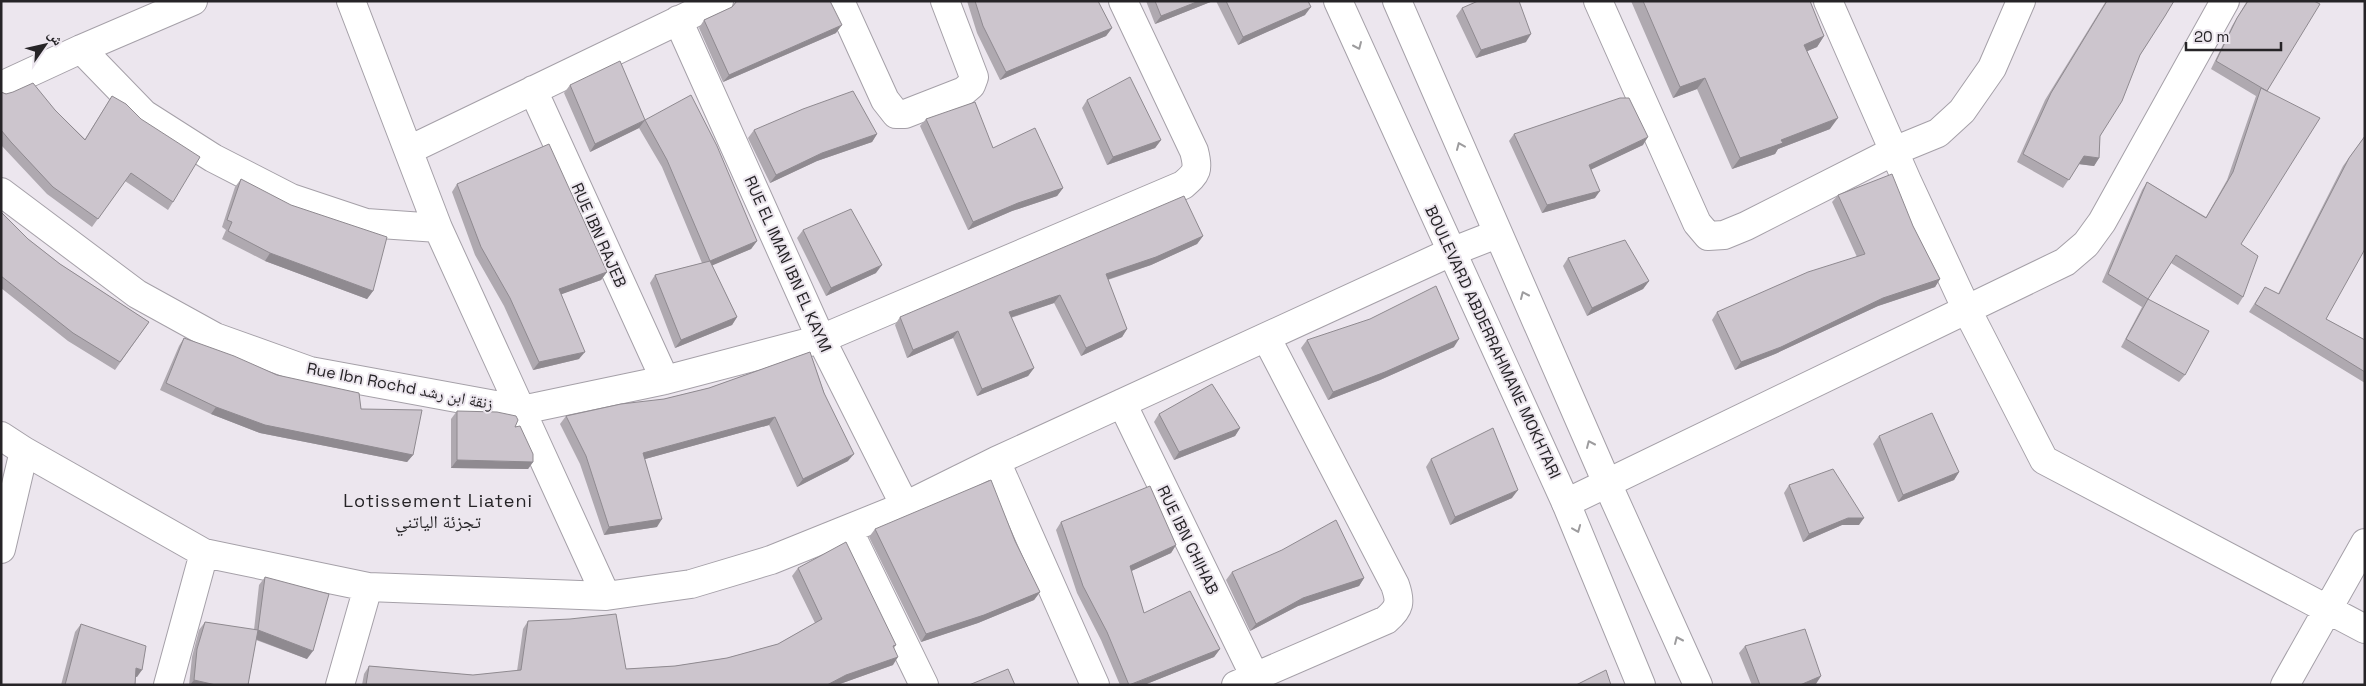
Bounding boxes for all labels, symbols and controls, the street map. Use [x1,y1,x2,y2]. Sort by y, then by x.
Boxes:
north arrow [20,20,70,70]
scale bar [2186,20,2281,52]
text: ش [44,27,67,49]
text: 20 m [2194,27,2229,46]
one-way arrow [1352,41,1363,50]
one-way arrow [1455,143,1465,151]
street label: RUE EL IMAN IBN EL KAYM [740,173,836,355]
street label: RUE IBN RAJEB [567,179,631,291]
street label: BOULEVARD ABDERRAHMANE MOKHTARI [1420,202,1566,482]
one-way arrow [1520,291,1531,300]
street label: Rue Ibn Rochd زنقة ابن رشد [305,358,495,414]
one-way arrow [1585,440,1596,449]
street label: RUE IBN CHIHAB [1152,482,1224,598]
district label: Lotissement Liateni تجزئة الياتني [343,489,533,536]
one-way arrow [1571,524,1581,532]
one-way arrow [1674,636,1684,645]

